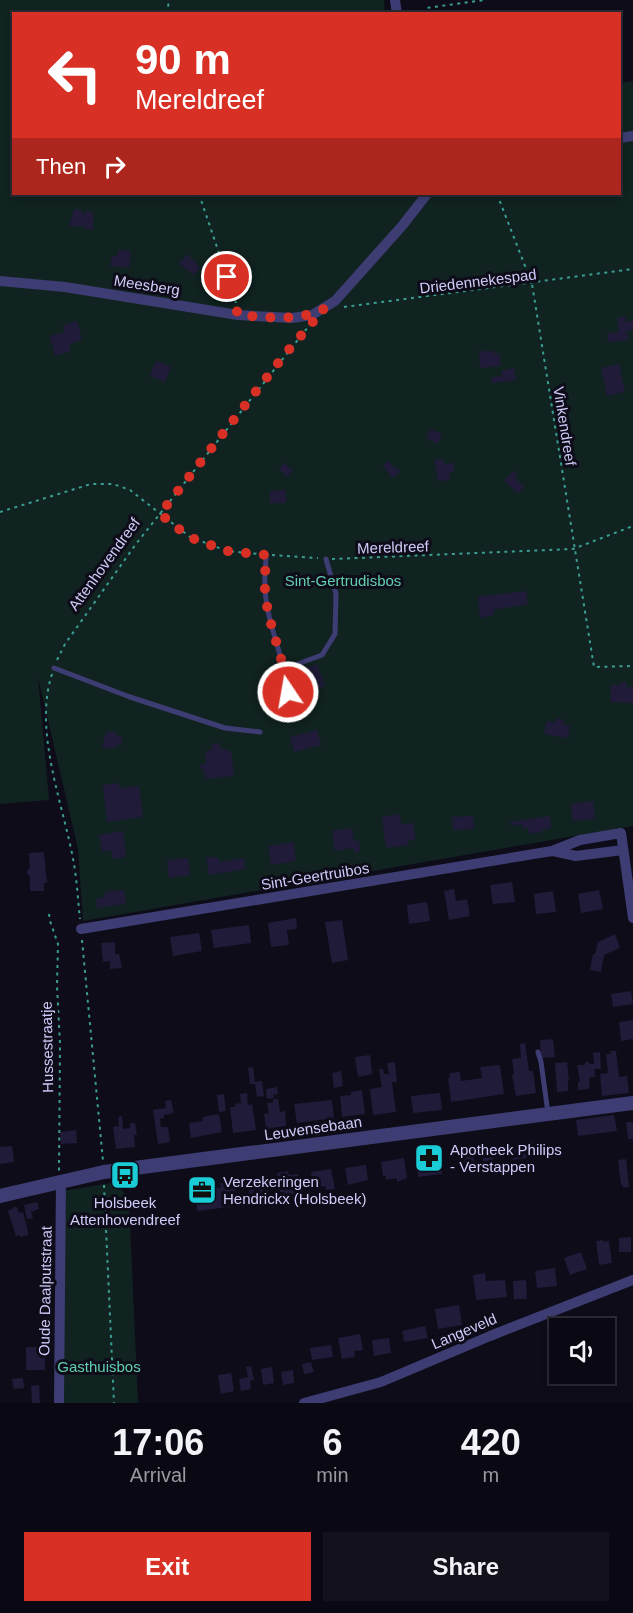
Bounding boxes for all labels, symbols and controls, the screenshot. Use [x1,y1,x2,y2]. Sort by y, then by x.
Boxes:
icon: left [36,36,114,114]
text: 90 m [135,36,231,83]
text: Mereldreef [135,85,264,115]
icon: right [98,150,131,183]
text: Then [36,154,86,179]
pin [201,251,252,302]
icon: arrive [210,260,243,293]
street label: Driedennekespad [419,265,537,297]
street label: Meesberg [113,271,181,299]
street label: Vinkendreef [550,385,580,468]
street label: Attenhovendreef [65,514,144,614]
street label: Mereldreef [357,537,430,557]
park label: Sint-Gertrudisbos [285,572,401,589]
position arrow [256,660,320,724]
street label: Sint-Geertruibos [260,859,370,893]
street label: Hussestraatje [38,1001,56,1093]
street label: Leuvensebaan [263,1113,363,1143]
place label: Apotheek Philips - Verstappen [450,1141,562,1175]
pharmacy icon: Apotheek Philips - Verstappen [413,1142,445,1174]
bus stop icon: Holsbeek Attenhovendreef [109,1159,141,1191]
place label: Verzekeringen Hendrickx (Holsbeek) [223,1173,366,1207]
office icon: Verzekeringen Hendrickx (Holsbeek) [186,1174,218,1206]
place label: Holsbeek Attenhovendreef [70,1194,181,1228]
street label: Oude Daalputstraat [35,1225,55,1356]
street label: Langeveld [429,1310,499,1352]
map controls [549,1318,615,1384]
button: sound [549,1318,615,1384]
park label: Gasthuisbos [57,1358,141,1375]
text: 17:06 [112,1422,204,1463]
text: 6 [322,1422,342,1463]
text: 420 [461,1422,521,1463]
text: Arrival [130,1464,187,1486]
text: min [316,1464,349,1486]
text: m [482,1464,499,1486]
button: Exit [24,1532,311,1601]
button: Share [323,1532,609,1601]

